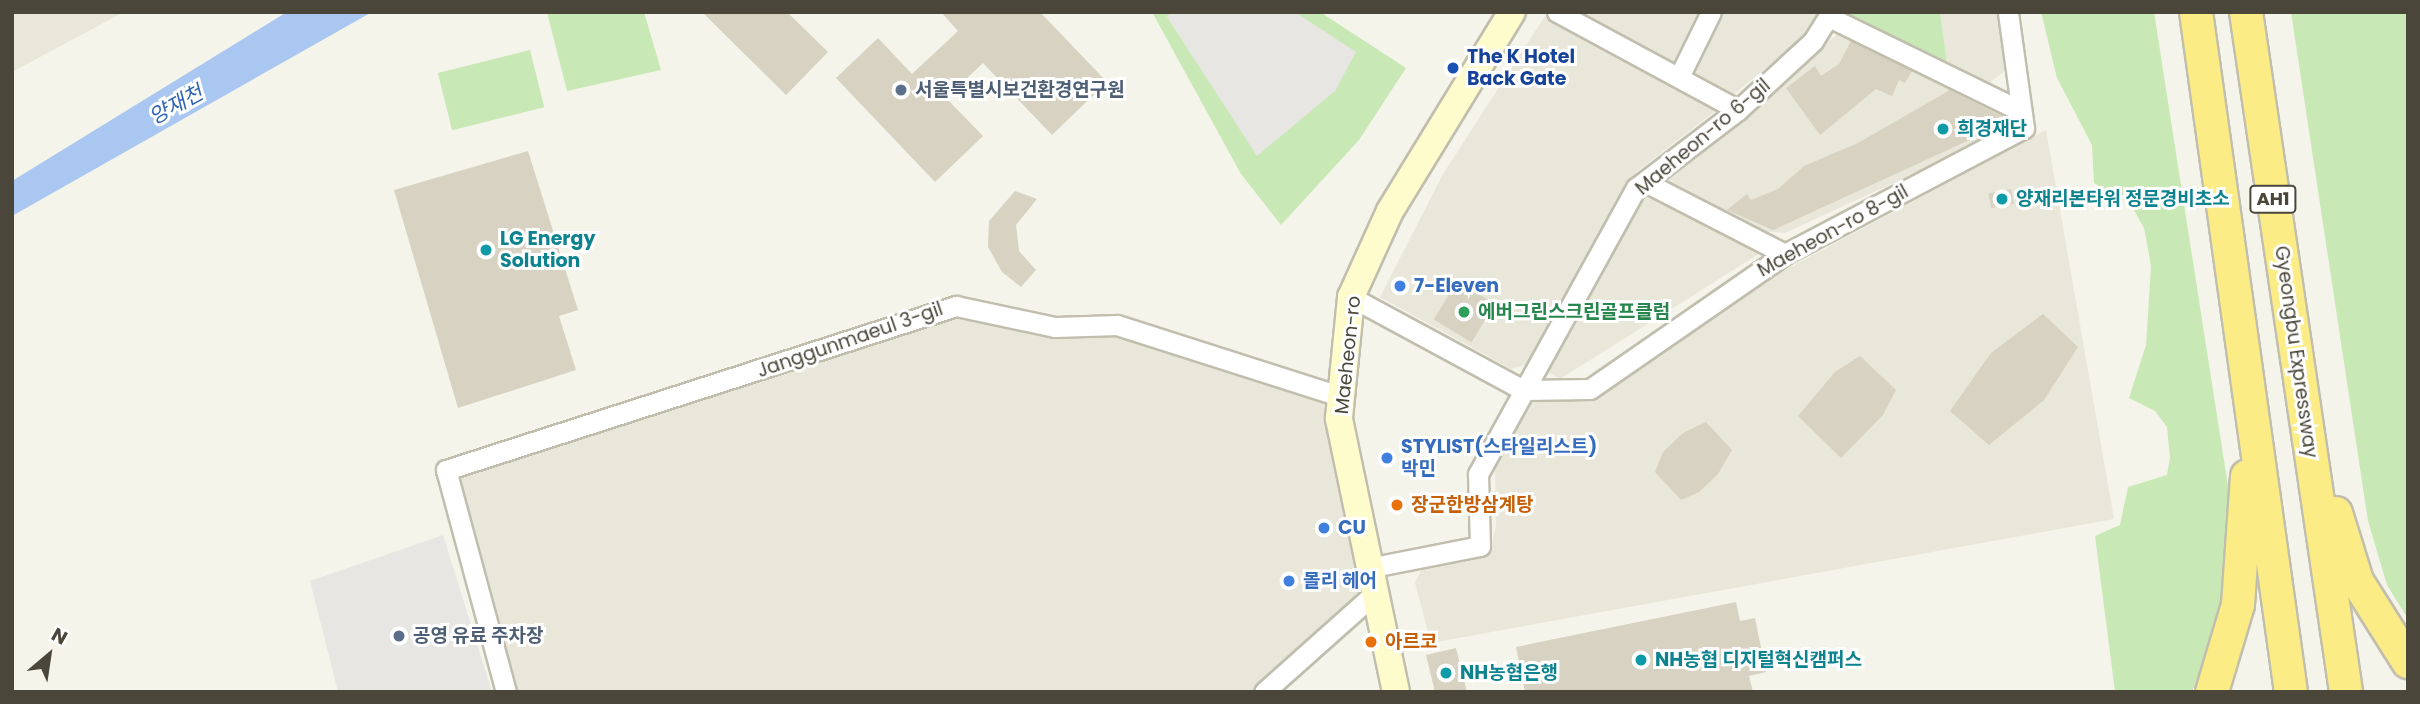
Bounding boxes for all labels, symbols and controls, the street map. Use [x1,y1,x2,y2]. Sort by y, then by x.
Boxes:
place label: The K Hotel Back Gate [1467,46,1575,90]
marker: The K Hotel Back Gate [1445,60,1461,76]
street label: Maeheon-ro 6-gil [1631,74,1775,200]
place label: 서울특별시보건환경연구원 [915,79,1125,101]
water label: 양재천 [145,80,207,130]
marker: 서울특별시보건환경연구원 [893,82,909,98]
place label: 희경재단 [1957,118,2027,140]
marker: 희경재단 [1935,121,1951,137]
street label: Maeheon-ro 8-gil [1754,180,1912,282]
road number: AH1 [2248,184,2298,214]
place label: 양재리본타워 정문경비초소 [2016,188,2230,210]
marker: 양재리본타워 정문경비초소 [1994,191,2010,207]
place label: LG Energy Solution [500,228,595,272]
marker: LG Energy Solution [478,242,494,258]
street label: Gyeongbu Expressway [2270,244,2322,460]
place label: 7-Eleven [1414,275,1499,297]
marker: 7-Eleven [1392,278,1408,294]
street label: Maeheon-ro [1330,295,1366,415]
street label: Janggunmaeul 3-gil [754,297,946,383]
place label: 에버그린스크린골프클럼 [1478,301,1670,323]
marker: 에버그린스크린골프클럼 [1456,304,1472,320]
place label: STYLIST(스타일리스트) 박민 [1401,436,1597,480]
marker: STYLIST(스타일리스트) 박민 [1379,450,1395,466]
place label: 장군한방삼계탕 [1411,494,1533,516]
marker: 장군한방삼계탕 [1389,497,1405,513]
place label: CU [1338,517,1366,539]
marker: CU [1316,520,1332,536]
place label: 몰리 헤어 [1303,570,1377,592]
marker: 몰리 헤어 [1281,573,1297,589]
north arrow [14,620,84,690]
text: N [47,621,72,651]
place label: 공영 유료 주차장 [413,625,543,647]
marker: 공영 유료 주차장 [391,628,407,644]
place label: 아르코 [1385,631,1437,653]
marker: 아르코 [1363,634,1379,650]
place label: NH농협 디지털혁신캠퍼스 [1655,649,1862,671]
marker: NH농협 디지털혁신캠퍼스 [1633,652,1649,668]
place label: NH농협은행 [1460,662,1558,684]
marker: NH농협은행 [1438,665,1454,681]

